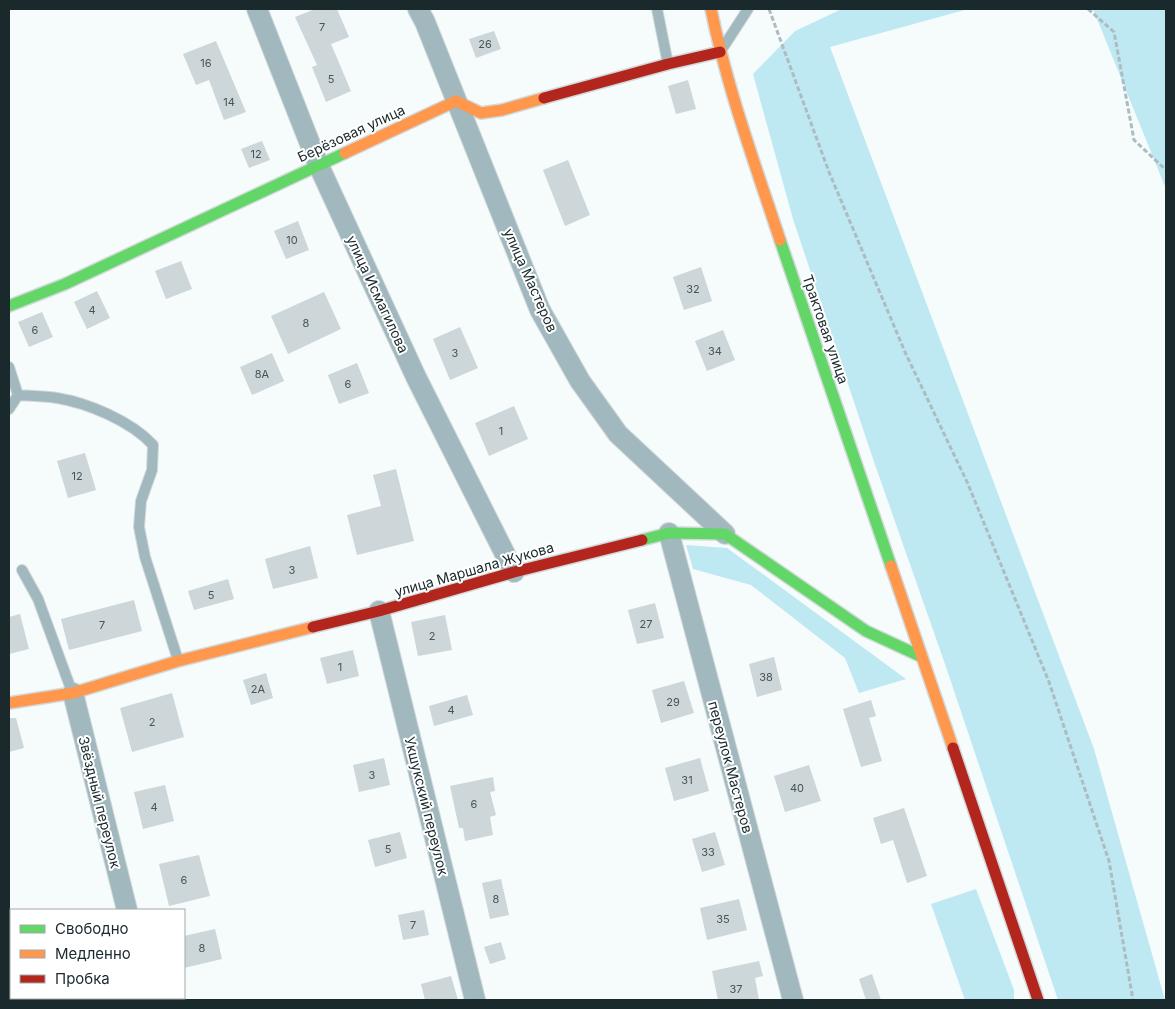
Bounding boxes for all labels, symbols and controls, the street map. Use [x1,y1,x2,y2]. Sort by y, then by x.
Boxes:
house number: 7 [319,20,325,34]
house number: 26 [478,37,492,51]
house number: 16 [200,56,212,70]
house number: 5 [328,72,335,86]
house number: 14 [223,95,235,109]
street label: Берёзовая улица [295,101,407,165]
house number: 12 [250,147,262,161]
street label: улица Мастеров [501,226,561,334]
house number: 10 [286,233,298,247]
street label: улица Исмагилова [343,233,413,355]
street label: Трактовая улица [799,272,853,386]
house number: 32 [686,282,700,296]
house number: 4 [88,303,96,317]
house number: 8 [303,316,310,330]
house number: 6 [32,323,39,337]
house number: 34 [708,344,722,358]
house number: 3 [452,346,459,360]
house number: 8А [255,367,270,381]
house number: 6 [345,377,352,391]
house number: 1 [499,424,503,438]
house number: 12 [71,469,83,483]
street label: улица Маршала Жукова [392,538,556,600]
house number: 3 [289,563,296,577]
house number: 5 [208,588,215,602]
house number: 27 [640,617,652,631]
house number: 7 [99,618,105,632]
house number: 2 [429,629,435,643]
house number: 1 [338,660,342,674]
house number: 38 [759,670,773,684]
house number: 2А [251,682,266,696]
house number: 29 [666,695,680,709]
street label: переулок Мастеров [705,699,757,835]
house number: 4 [447,703,455,717]
house number: 2 [149,715,155,729]
street label: Звёздный переулок [75,734,125,870]
street label: Укшукский переулок [402,735,453,878]
house number: 3 [369,768,376,782]
house number: 31 [681,773,693,787]
house number: 40 [790,781,804,795]
house number: 6 [471,797,478,811]
house number: 4 [150,800,158,814]
house number: 5 [385,842,392,856]
house number: 33 [701,845,715,859]
house number: 6 [181,873,188,887]
house number: 8 [493,892,500,906]
legend [10,909,185,999]
house number: 35 [716,912,730,926]
house number: 7 [410,918,416,932]
text: Свободно [55,919,129,938]
house number: 8 [199,941,206,955]
text: Медленно [55,944,131,963]
text: Пробка [55,969,110,988]
house number: 37 [729,982,743,996]

